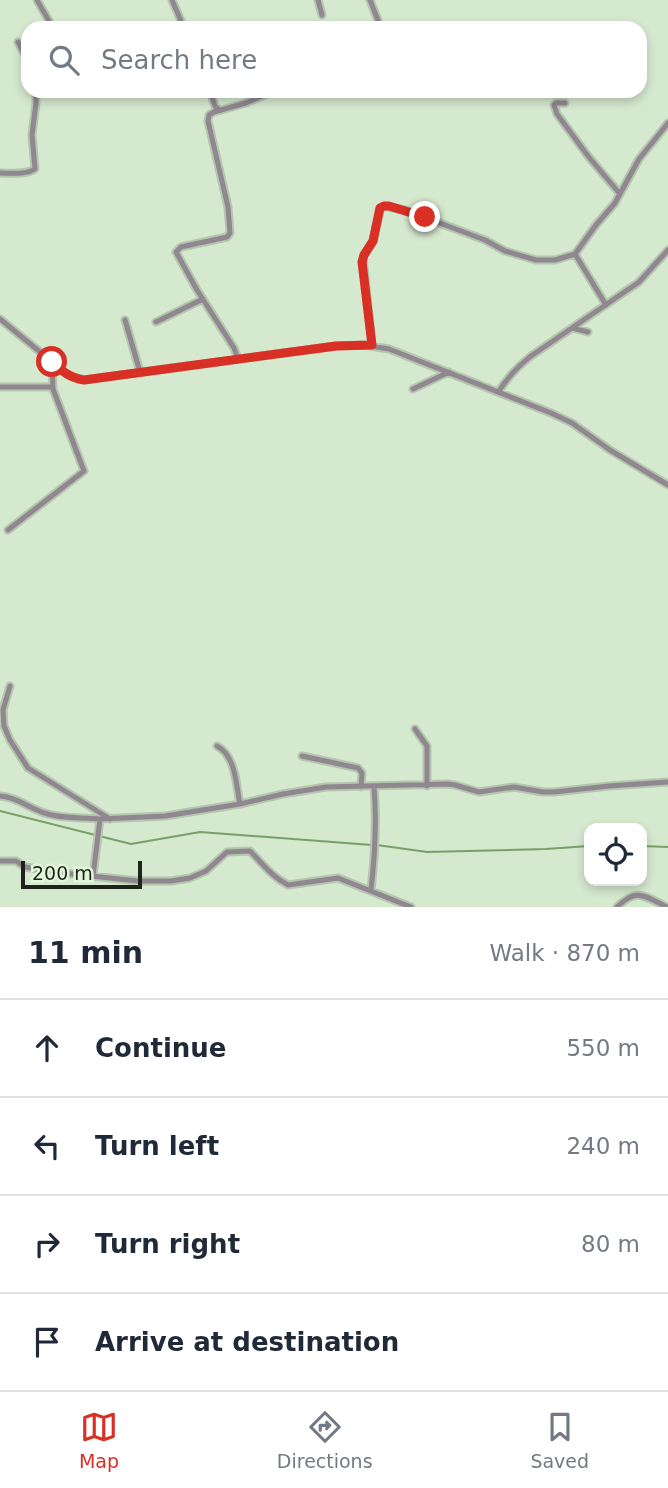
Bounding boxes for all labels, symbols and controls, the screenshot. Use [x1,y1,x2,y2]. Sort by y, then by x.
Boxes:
search box [21,21,647,98]
icon: search [45,41,83,79]
text: Search here [101,45,257,75]
route end [409,201,440,232]
route start [36,346,67,377]
map controls [584,823,647,886]
button: locate [584,823,647,886]
scale bar [21,858,142,890]
text: 200 m [32,862,93,884]
text: 11 min [28,935,143,970]
text: Walk · 870 m [489,940,640,966]
icon: ahead [28,1029,66,1067]
text: Continue [95,1033,226,1063]
text: 550 m [566,1035,640,1061]
icon: left [28,1127,66,1165]
text: Turn left [95,1131,219,1161]
text: 240 m [566,1133,640,1159]
icon: right [28,1225,66,1263]
text: Turn right [95,1229,240,1259]
text: 80 m [581,1231,640,1257]
icon: arrive [28,1323,66,1361]
text: Arrive at destination [95,1327,399,1357]
tab: Map [79,1408,119,1472]
tab: Directions [277,1408,373,1472]
tab: Saved [530,1408,589,1472]

